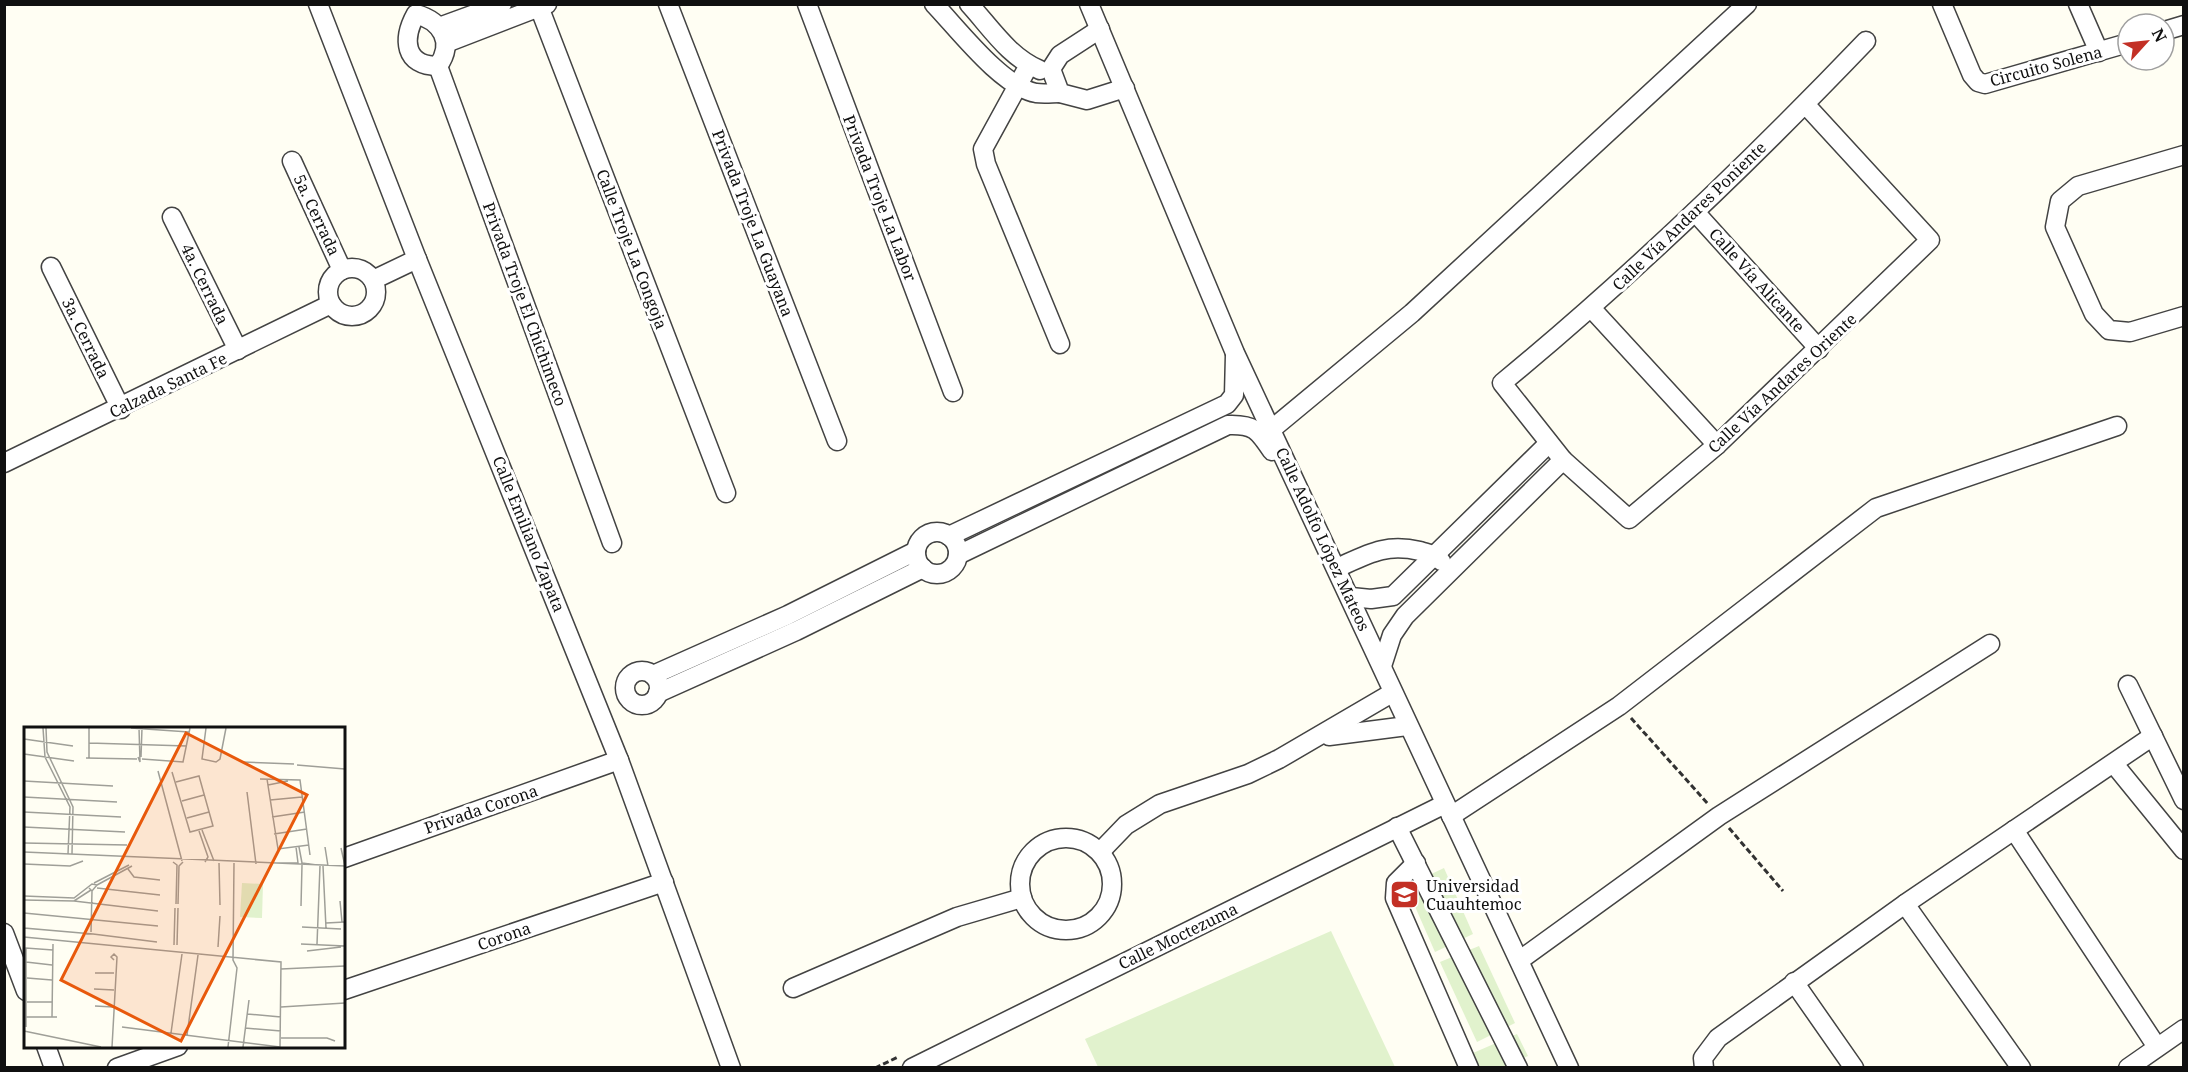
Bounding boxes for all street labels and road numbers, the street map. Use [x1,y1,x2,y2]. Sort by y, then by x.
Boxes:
street label: Circuito Solena [1987,40,2105,92]
street label: Privada Troje La Labor [838,112,922,285]
street label: Privada Troje La Guayana [707,126,799,320]
street label: Calle Vía Andares Poniente [1607,137,1771,295]
street label: Calle Troje La Congoja [591,166,673,332]
street label: 5a. Cerrada [289,171,345,259]
street label: Privada Troje El Chichimeco [478,199,572,409]
street label: Calle Vía Alicante [1704,223,1810,337]
street label: 4a. Cerrada [176,240,234,328]
street label: 3a. Cerrada [57,294,115,382]
street label: Calle Vía Andares Oriente [1703,308,1861,458]
street label: Calzada Santa Fe [106,347,230,423]
street label: Calle Adolfo López Mateos [1271,444,1375,634]
street label: Calle Emiliano Zapata [488,453,570,615]
street label: Privada Corona [421,779,541,839]
street label: Calle Moctezuma [1115,898,1241,974]
street label: Corona [474,917,534,955]

